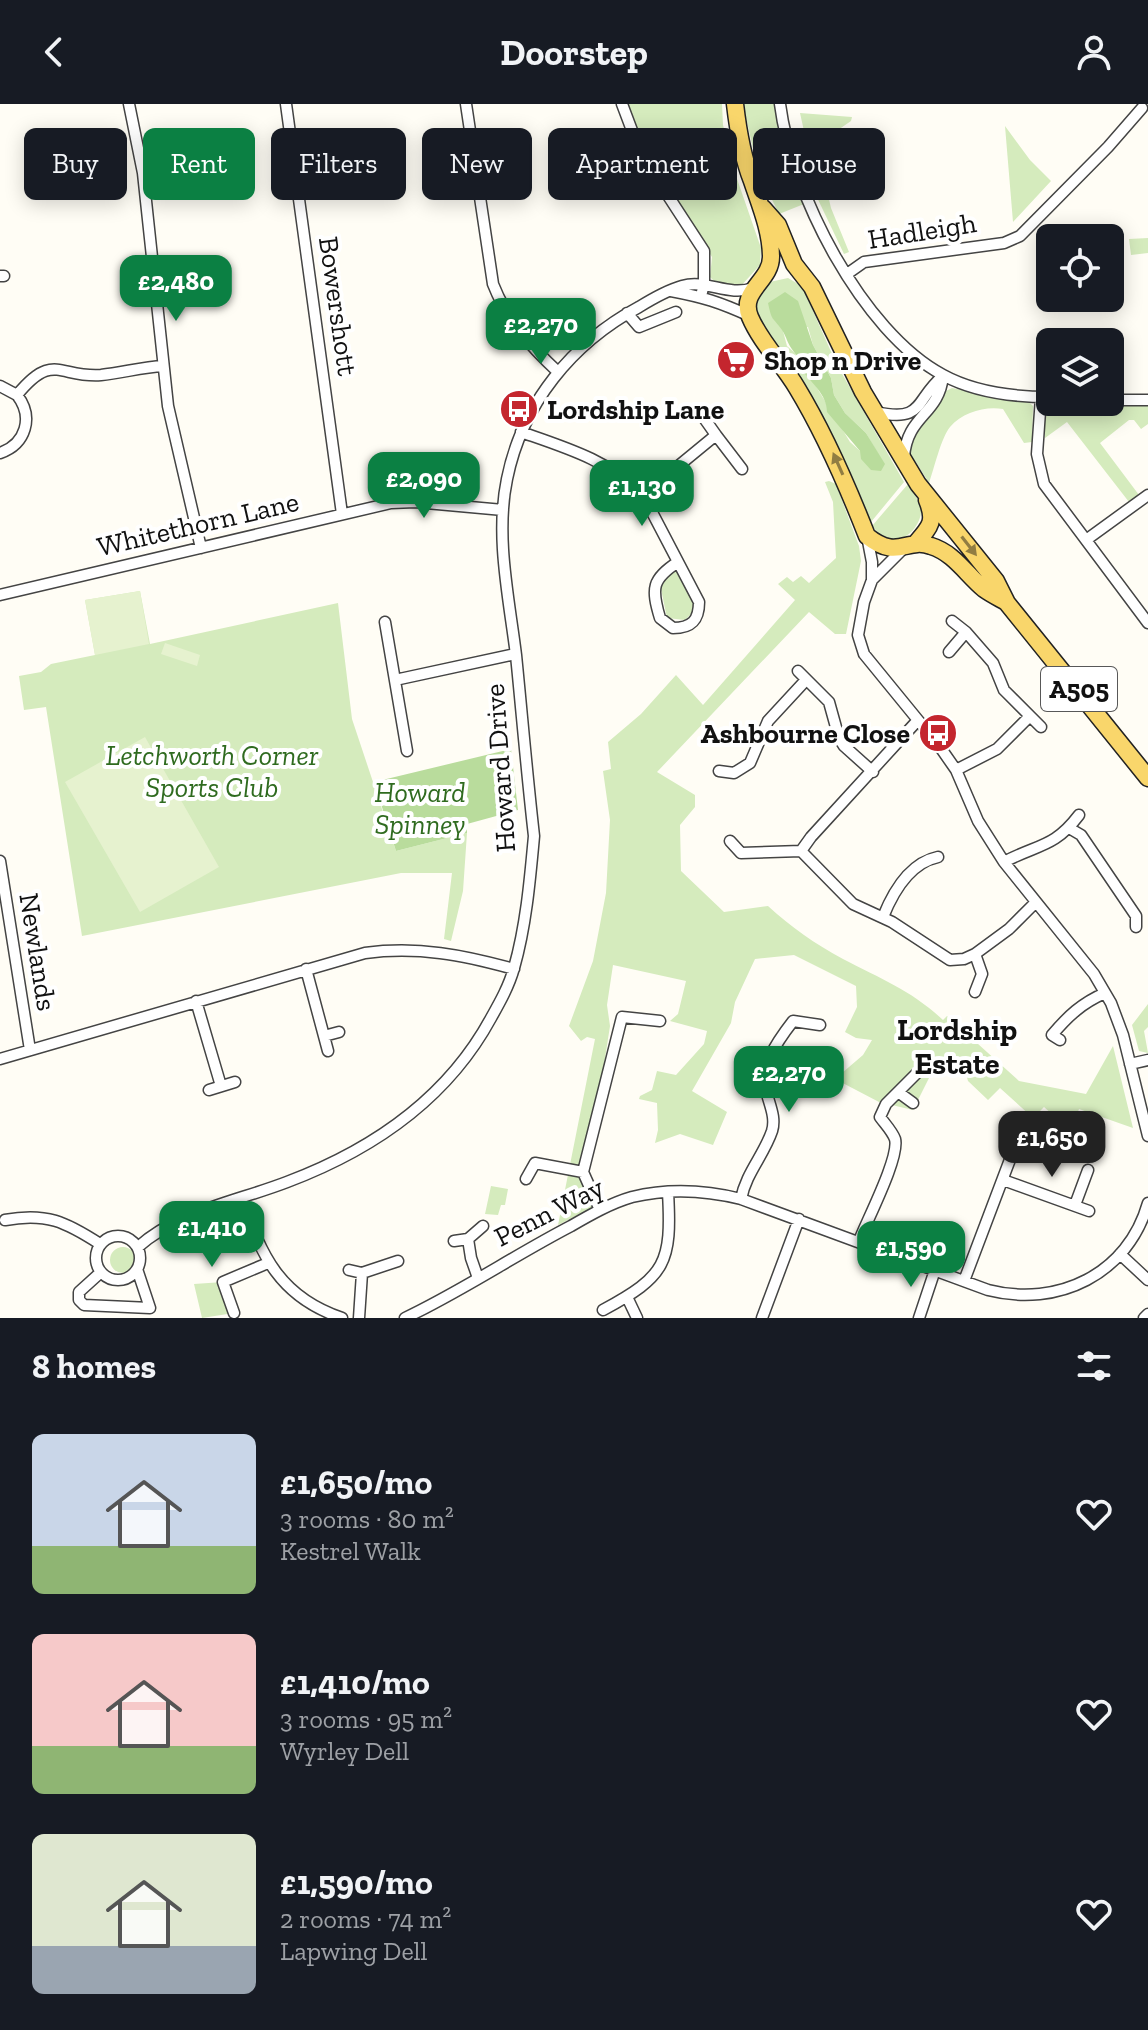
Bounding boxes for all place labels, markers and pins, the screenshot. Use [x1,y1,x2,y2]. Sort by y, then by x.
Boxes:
pin: £2,480 [111,255,241,323]
pin: £2,270 [476,298,606,366]
supermarket icon: Shop n Drive [715,339,757,381]
place label: Shop n Drive [764,344,921,377]
bus stop icon: Lordship Lane [498,388,540,430]
place label: Lordship Lane [547,393,724,426]
pin: £2,090 [359,452,489,520]
pin: £1,130 [577,460,707,528]
bus stop icon: Ashbourne Close [917,712,959,754]
place label: Ashbourne Close [700,717,910,750]
pin: £2,270 [724,1046,854,1114]
pin: £1,650 [987,1111,1117,1179]
pin: £1,410 [147,1201,277,1269]
pin: £1,590 [846,1221,976,1289]

